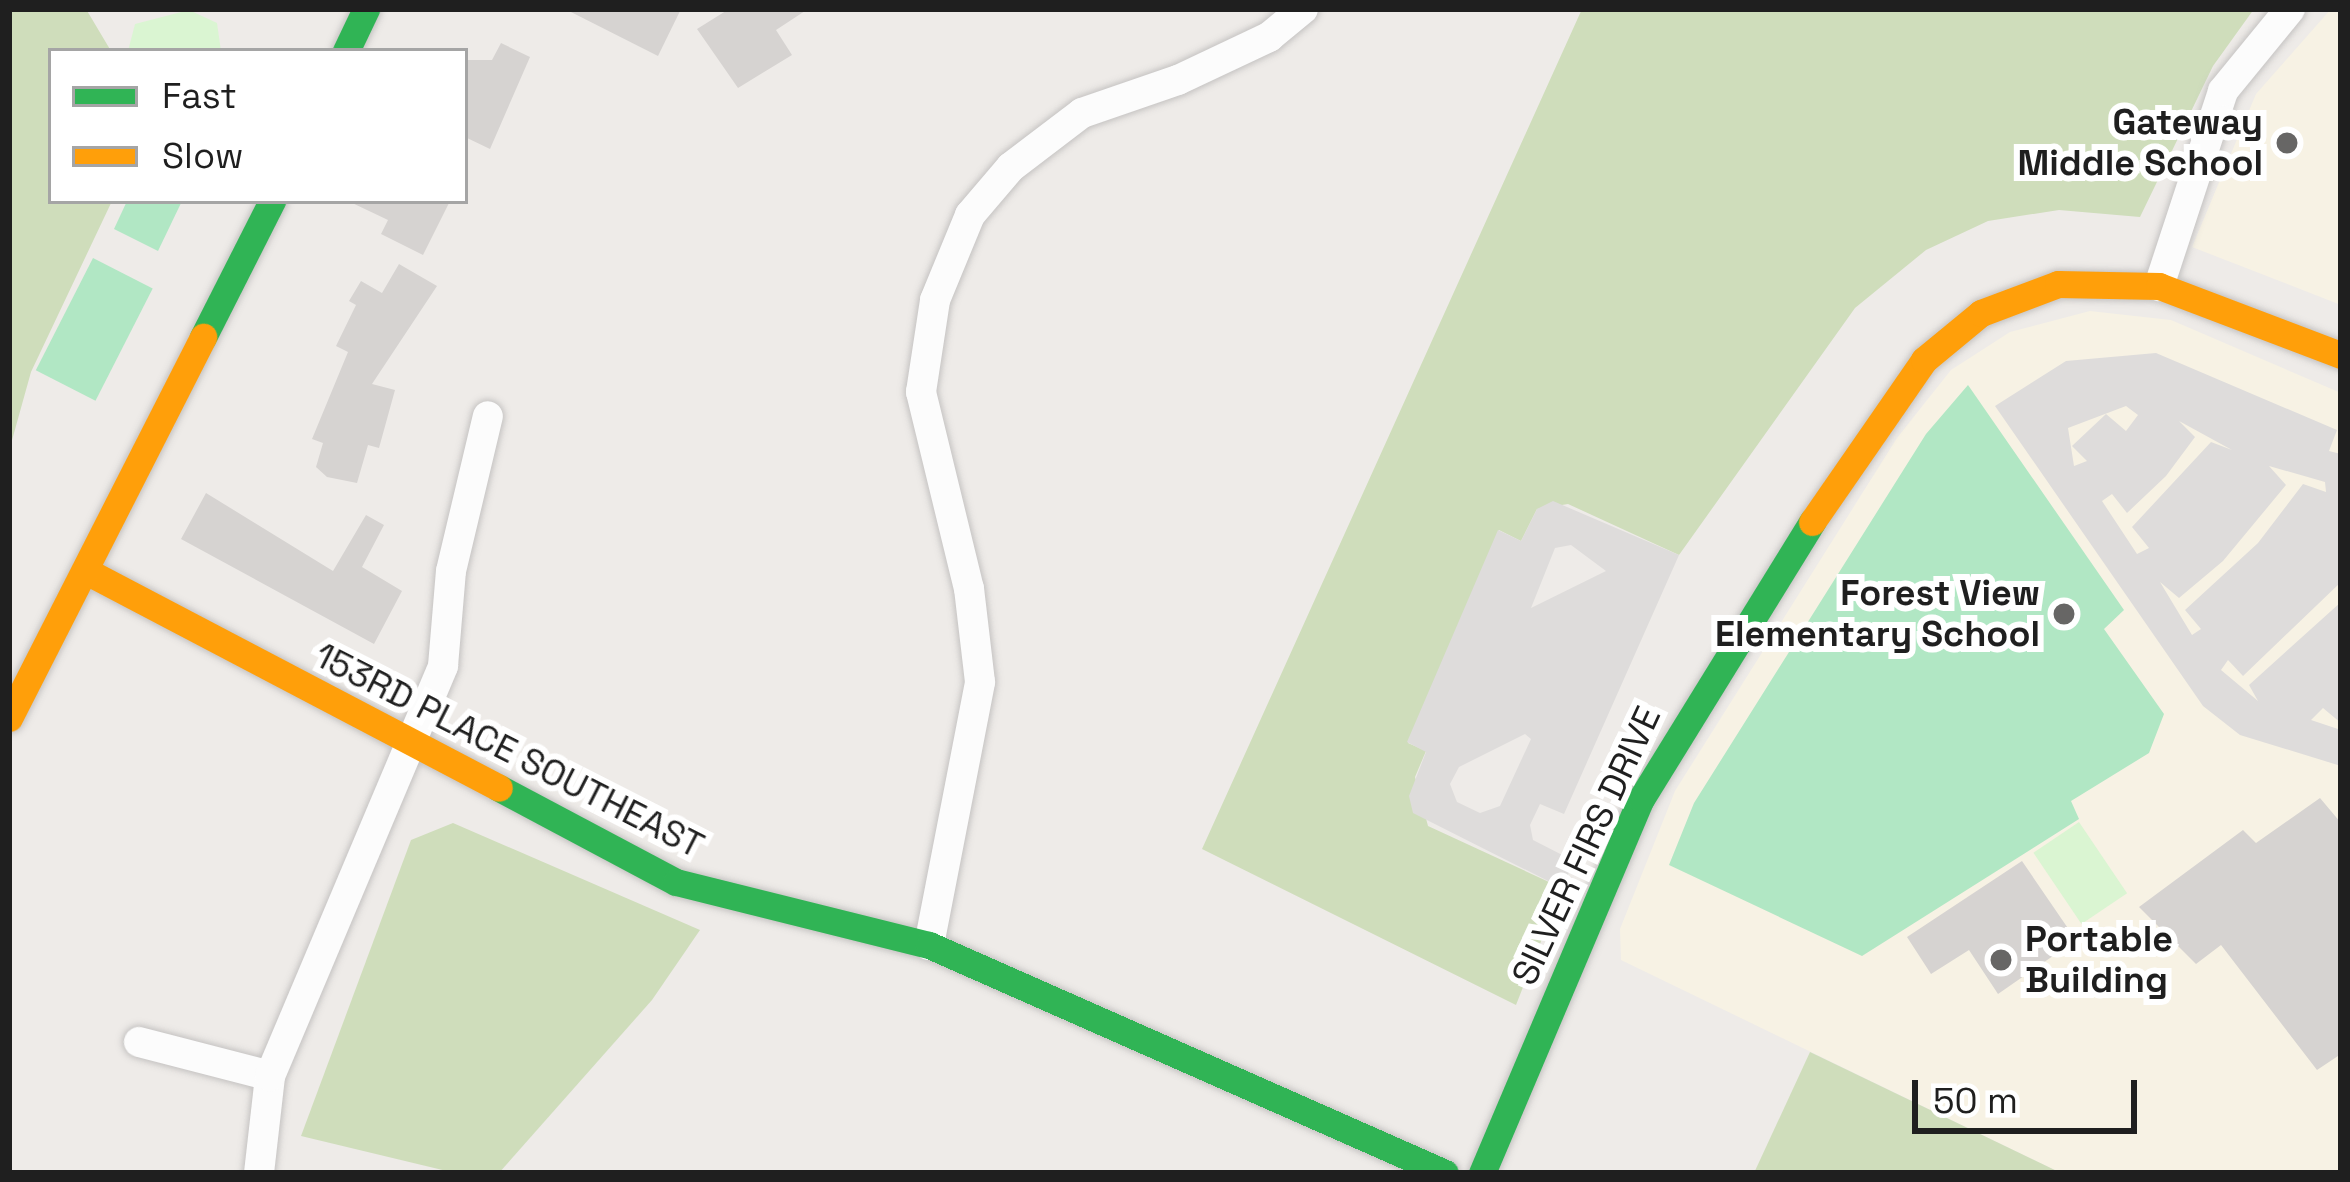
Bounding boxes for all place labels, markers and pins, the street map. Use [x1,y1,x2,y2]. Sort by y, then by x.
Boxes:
place label: Gateway Middle School [2018,100,2263,185]
marker: Gateway Middle School [2274,130,2300,156]
place label: Forest View Elementary School [1715,571,2040,656]
marker: Forest View Elementary School [2051,601,2077,627]
place label: Portable Building [2025,917,2173,1002]
marker: Portable Building [1988,947,2014,973]

